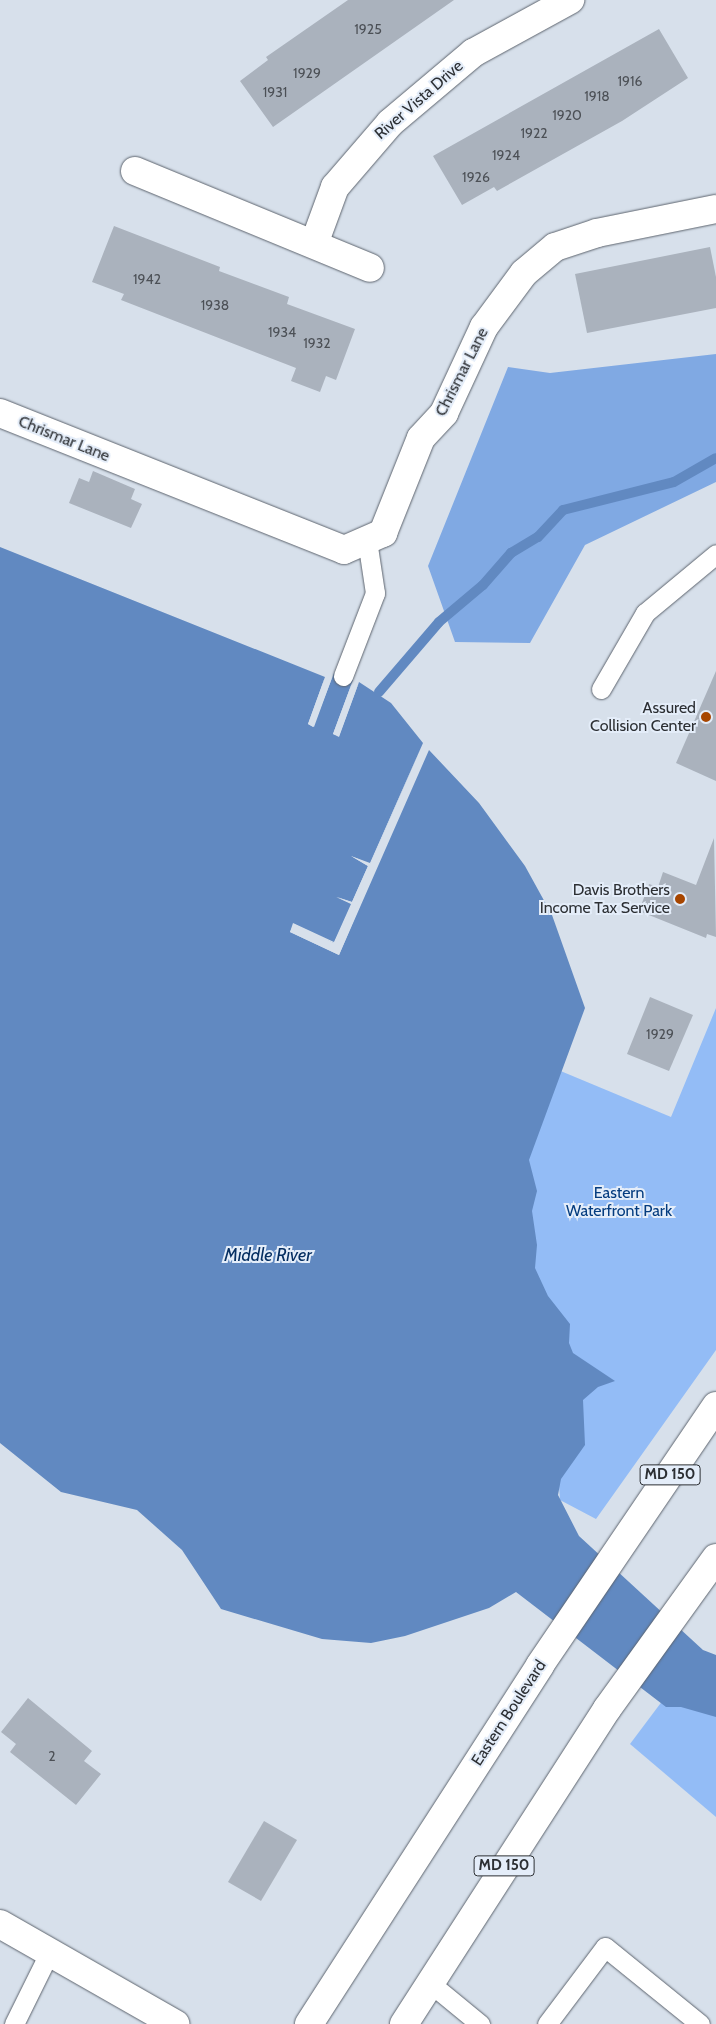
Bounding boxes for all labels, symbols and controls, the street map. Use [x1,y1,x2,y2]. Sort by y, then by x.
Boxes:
house number: 1925 [354,21,382,37]
street label: River Vista Drive [371,56,467,144]
house number: 1929 [293,65,321,81]
house number: 1916 [617,73,643,89]
house number: 1931 [263,84,287,100]
house number: 1918 [584,88,610,104]
house number: 1920 [552,107,582,123]
house number: 1922 [520,125,548,141]
house number: 1924 [492,147,520,163]
house number: 1926 [462,169,490,185]
house number: 1942 [133,271,161,287]
house number: 1938 [201,297,229,313]
house number: 1934 [268,324,296,340]
street label: Chrismar Lane [431,325,493,419]
house number: 1932 [303,335,331,351]
street label: Chrismar Lane [16,412,112,466]
place label: Assured Collision Center [590,698,696,736]
marker: Assured Collision Center [700,711,712,723]
place label: Davis Brothers Income Tax Service [540,880,670,918]
marker: Davis Brothers Income Tax Service [674,893,686,905]
house number: 1929 [646,1026,674,1042]
park label: Eastern Waterfront Park [566,1183,672,1221]
water label: Middle River [224,1244,312,1266]
road number: MD 150 [639,1462,701,1488]
street label: Eastern Boulevard [468,1657,550,1769]
house number: 2 [48,1748,56,1764]
road number: MD 150 [473,1854,535,1878]

